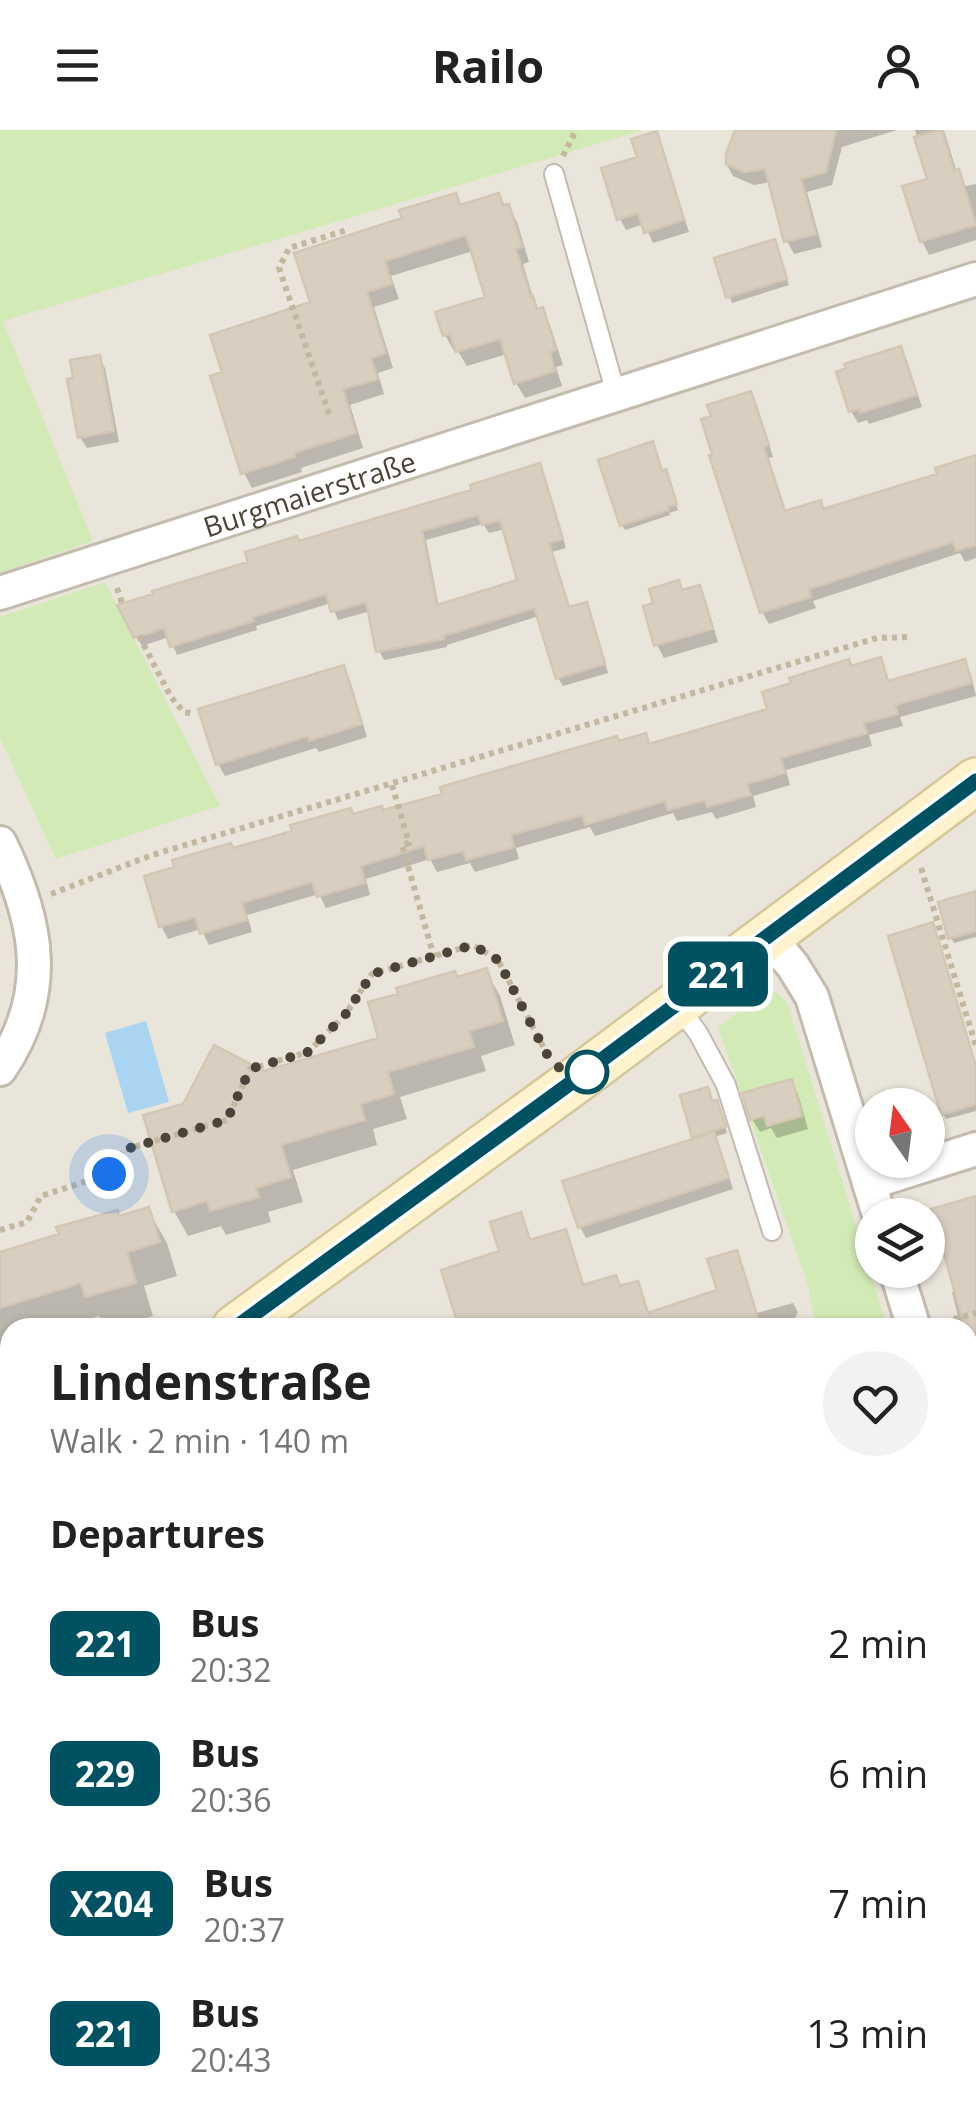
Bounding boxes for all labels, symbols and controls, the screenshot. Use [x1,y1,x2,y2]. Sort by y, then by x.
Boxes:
text: Railo [432,35,544,96]
icon: menu [50,38,105,93]
icon: person [871,38,926,93]
street label: Burgmaierstraße [198,442,420,545]
line badge: 221 [660,942,776,1006]
text: 221 [688,951,748,998]
unlabelled marker [566,1051,608,1093]
north arrow [855,1088,945,1178]
map controls [855,1088,945,1288]
your location [84,1149,134,1199]
button: layers [855,1198,945,1288]
text: Lindenstraße [50,1349,372,1414]
button: heart [823,1351,928,1456]
text: Walk · 2 min · 140 m [50,1419,349,1462]
text: Departures [50,1507,265,1559]
text: Bus [190,1596,259,1648]
text: 2 min [828,1617,928,1669]
text: 221 [75,1620,135,1667]
text: 20:32 [190,1648,272,1691]
text: Bus [190,1726,259,1778]
text: 6 min [828,1747,928,1799]
text: 229 [75,1750,135,1797]
text: 20:36 [190,1778,272,1821]
text: Bus [203,1856,273,1908]
text: 7 min [828,1877,928,1929]
text: X204 [70,1880,153,1927]
text: 20:37 [203,1908,285,1951]
text: Bus [190,1986,259,2038]
text: 13 min [807,2007,928,2059]
text: 221 [75,2010,135,2057]
text: 20:43 [190,2038,272,2081]

